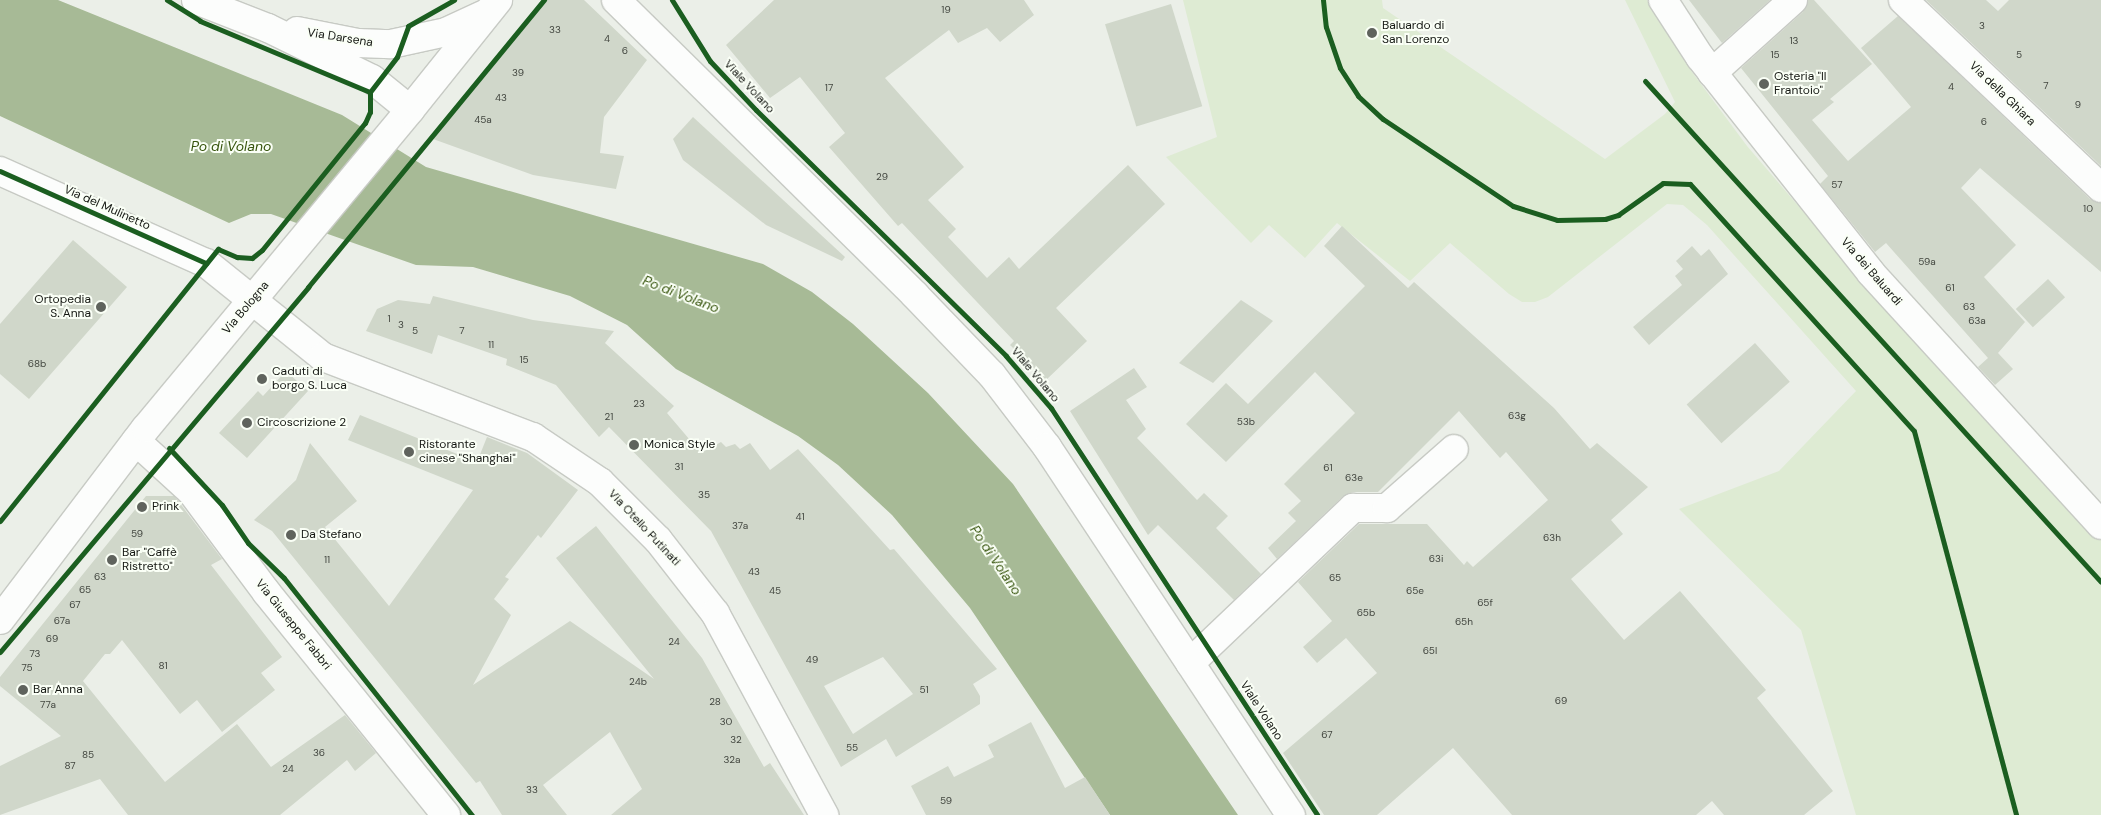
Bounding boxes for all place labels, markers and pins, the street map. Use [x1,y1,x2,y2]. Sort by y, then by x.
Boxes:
place label: Baluardo di San Lorenzo [1382,19,1449,47]
marker: Baluardo di San Lorenzo [1366,27,1378,39]
place label: Osteria "Il Frantoio" [1774,70,1826,98]
marker: Osteria "Il Frantoio" [1758,78,1770,90]
place label: Ortopedia S. Anna [34,293,91,321]
marker: Ortopedia S. Anna [95,301,107,313]
place label: Caduti di borgo S. Luca [272,365,347,393]
marker: Caduti di borgo S. Luca [256,373,268,385]
place label: Circoscrizione 2 [257,416,346,430]
marker: Circoscrizione 2 [241,417,253,429]
place label: Ristorante cinese "Shanghai" [419,438,516,466]
place label: Monica Style [644,438,715,452]
marker: Monica Style [628,439,640,451]
marker: Ristorante cinese "Shanghai" [403,446,415,458]
place label: Prink [152,500,179,514]
marker: Prink [136,501,148,513]
place label: Da Stefano [301,528,362,542]
marker: Da Stefano [285,529,297,541]
place label: Bar "Caffè Ristretto" [122,546,177,574]
marker: Bar "Caffè Ristretto" [106,554,118,566]
place label: Bar Anna [33,683,83,697]
marker: Bar Anna [17,684,29,696]

